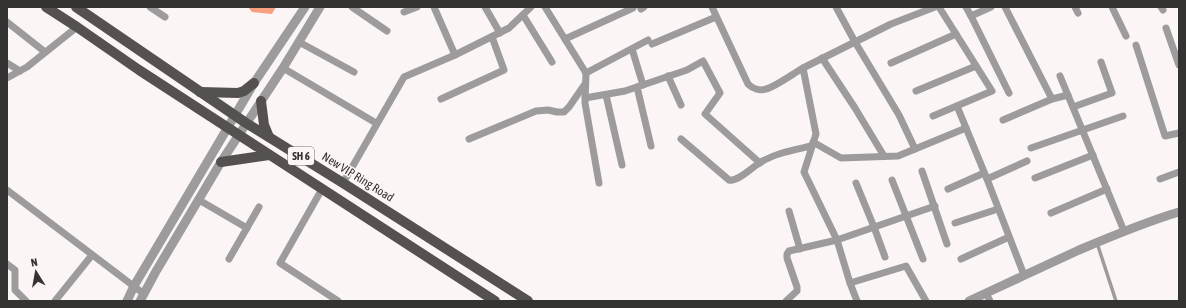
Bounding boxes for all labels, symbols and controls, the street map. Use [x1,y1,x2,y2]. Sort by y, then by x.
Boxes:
road number: SH 6 [288,147,314,165]
street label: New VIP Ring Road [320,149,396,205]
north arrow [16,252,56,292]
text: N [30,256,38,269]

